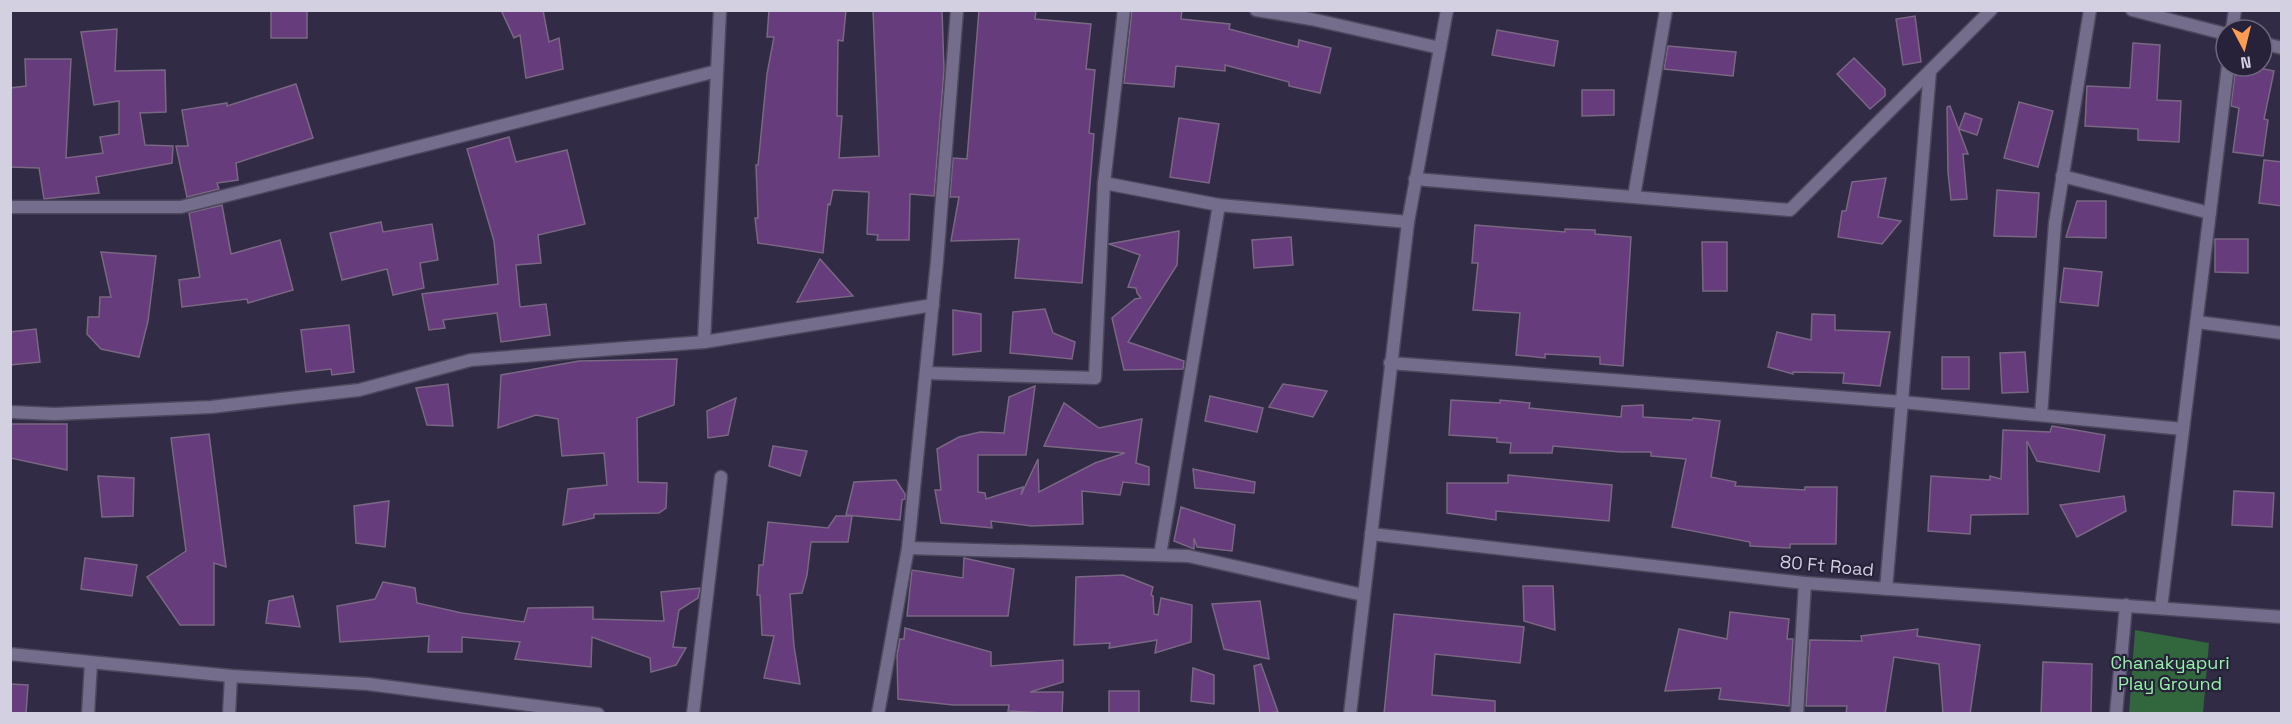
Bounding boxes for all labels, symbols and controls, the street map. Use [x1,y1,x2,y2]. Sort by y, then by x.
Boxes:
north arrow [2214,18,2274,78]
text: N [2239,51,2252,73]
street label: 80 Ft Road [1779,550,1875,581]
park label: Chanakyapuri Play Ground [2110,651,2230,695]

